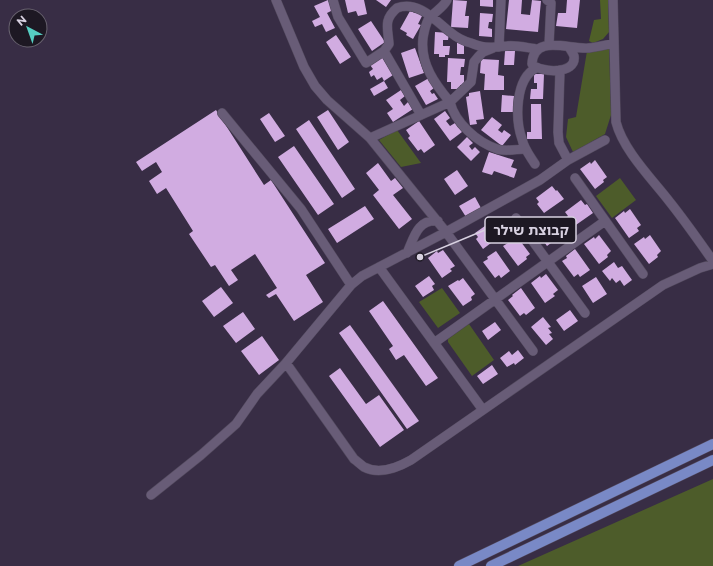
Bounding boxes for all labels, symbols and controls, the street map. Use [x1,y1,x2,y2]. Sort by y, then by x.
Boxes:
north arrow [8,8,48,48]
text: N [13,12,29,29]
callout: קבוצת שילר [485,217,576,243]
text: קבוצת שילר [493,221,569,239]

